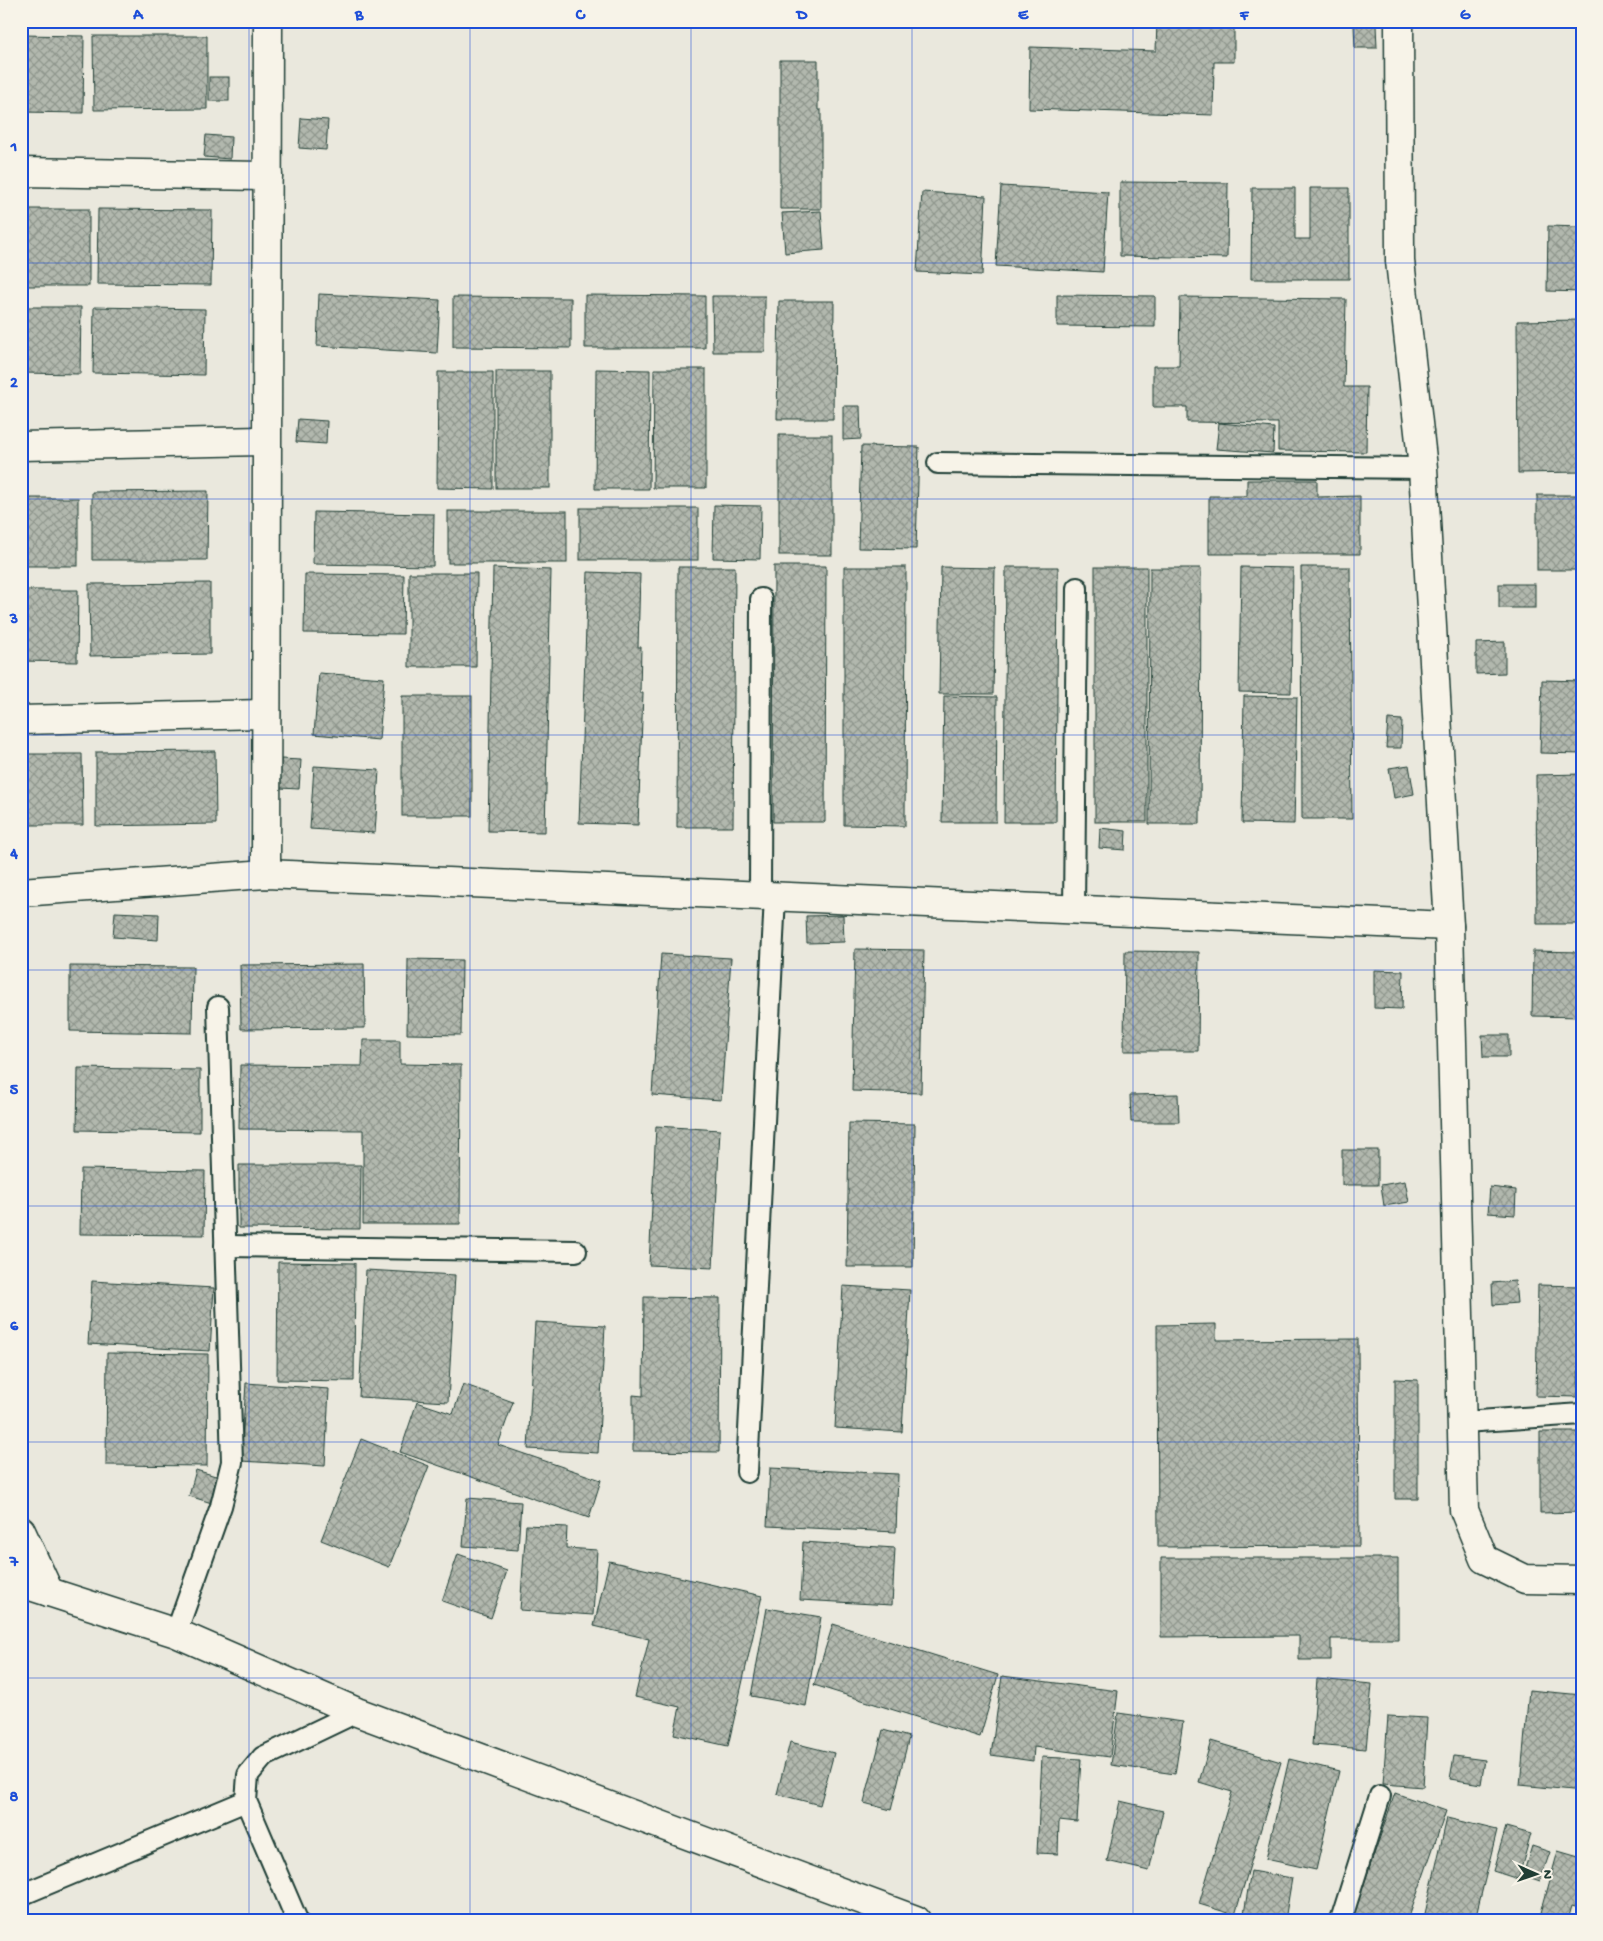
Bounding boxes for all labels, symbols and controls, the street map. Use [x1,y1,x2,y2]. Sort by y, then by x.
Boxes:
text: A [132,7,144,26]
text: B [354,7,364,26]
text: C [575,7,586,26]
text: D [795,7,808,26]
text: E [1018,7,1029,26]
text: F [1239,7,1250,26]
text: G [1460,7,1471,26]
text: 1 [10,139,17,158]
text: 2 [10,375,18,394]
text: 3 [9,611,18,630]
text: 4 [9,846,18,865]
text: 5 [10,1082,19,1101]
text: 6 [10,1318,19,1337]
text: 7 [9,1554,19,1573]
text: 8 [10,1789,19,1808]
north arrow [1510,1848,1560,1898]
text: N [1538,1870,1555,1879]

